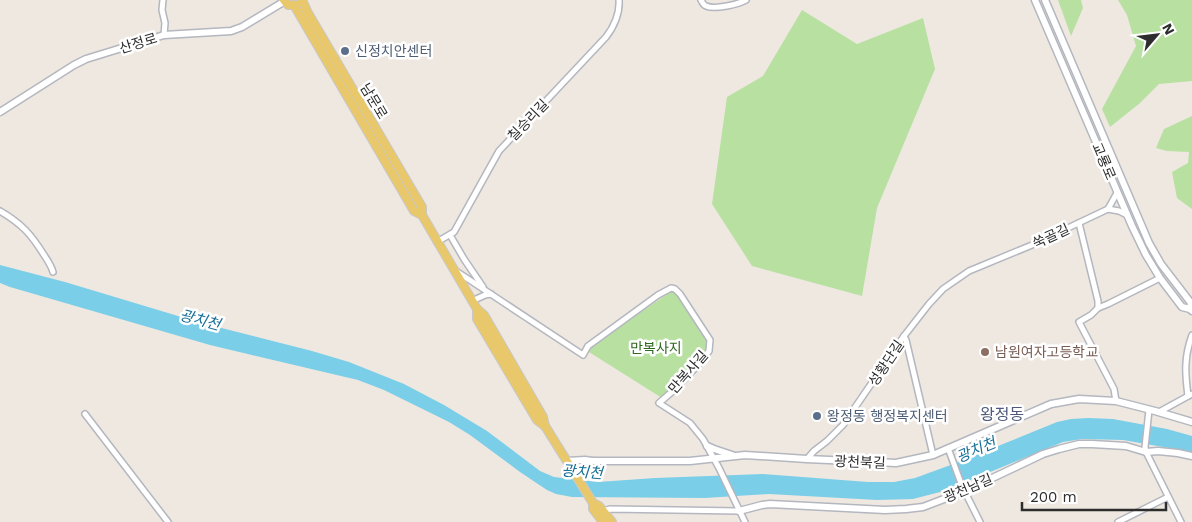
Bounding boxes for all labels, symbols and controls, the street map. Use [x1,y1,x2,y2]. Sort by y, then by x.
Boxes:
north arrow [1132,10,1182,60]
text: N [1159,21,1178,37]
street label: 산정로 [117,30,159,56]
place label: 신정치안센터 [355,43,432,59]
marker: 신정치안센터 [339,45,351,57]
street label: 남문로 [357,80,391,122]
street label: 칠승리길 [504,96,552,144]
street label: 교룡로 [1089,140,1119,182]
street label: 쑥골길 [1030,221,1072,251]
water label: 광치천 [178,306,224,335]
street label: 성황단길 [865,337,907,389]
park label: 만복사지 [630,340,682,356]
place label: 남원여자고등학교 [995,344,1098,360]
marker: 남원여자고등학교 [979,346,991,358]
street label: 만복사길 [665,347,711,397]
district label: 왕정동 [980,405,1024,424]
place label: 왕정동 행정복지센터 [827,408,948,424]
marker: 왕정동 행정복지센터 [811,410,823,422]
water label: 광치천 [953,433,1001,466]
street label: 광천북길 [834,453,886,471]
water label: 광치천 [561,462,605,483]
street label: 광천남길 [941,471,995,505]
scale bar [1022,480,1166,512]
text: 200 m [1030,488,1077,506]

